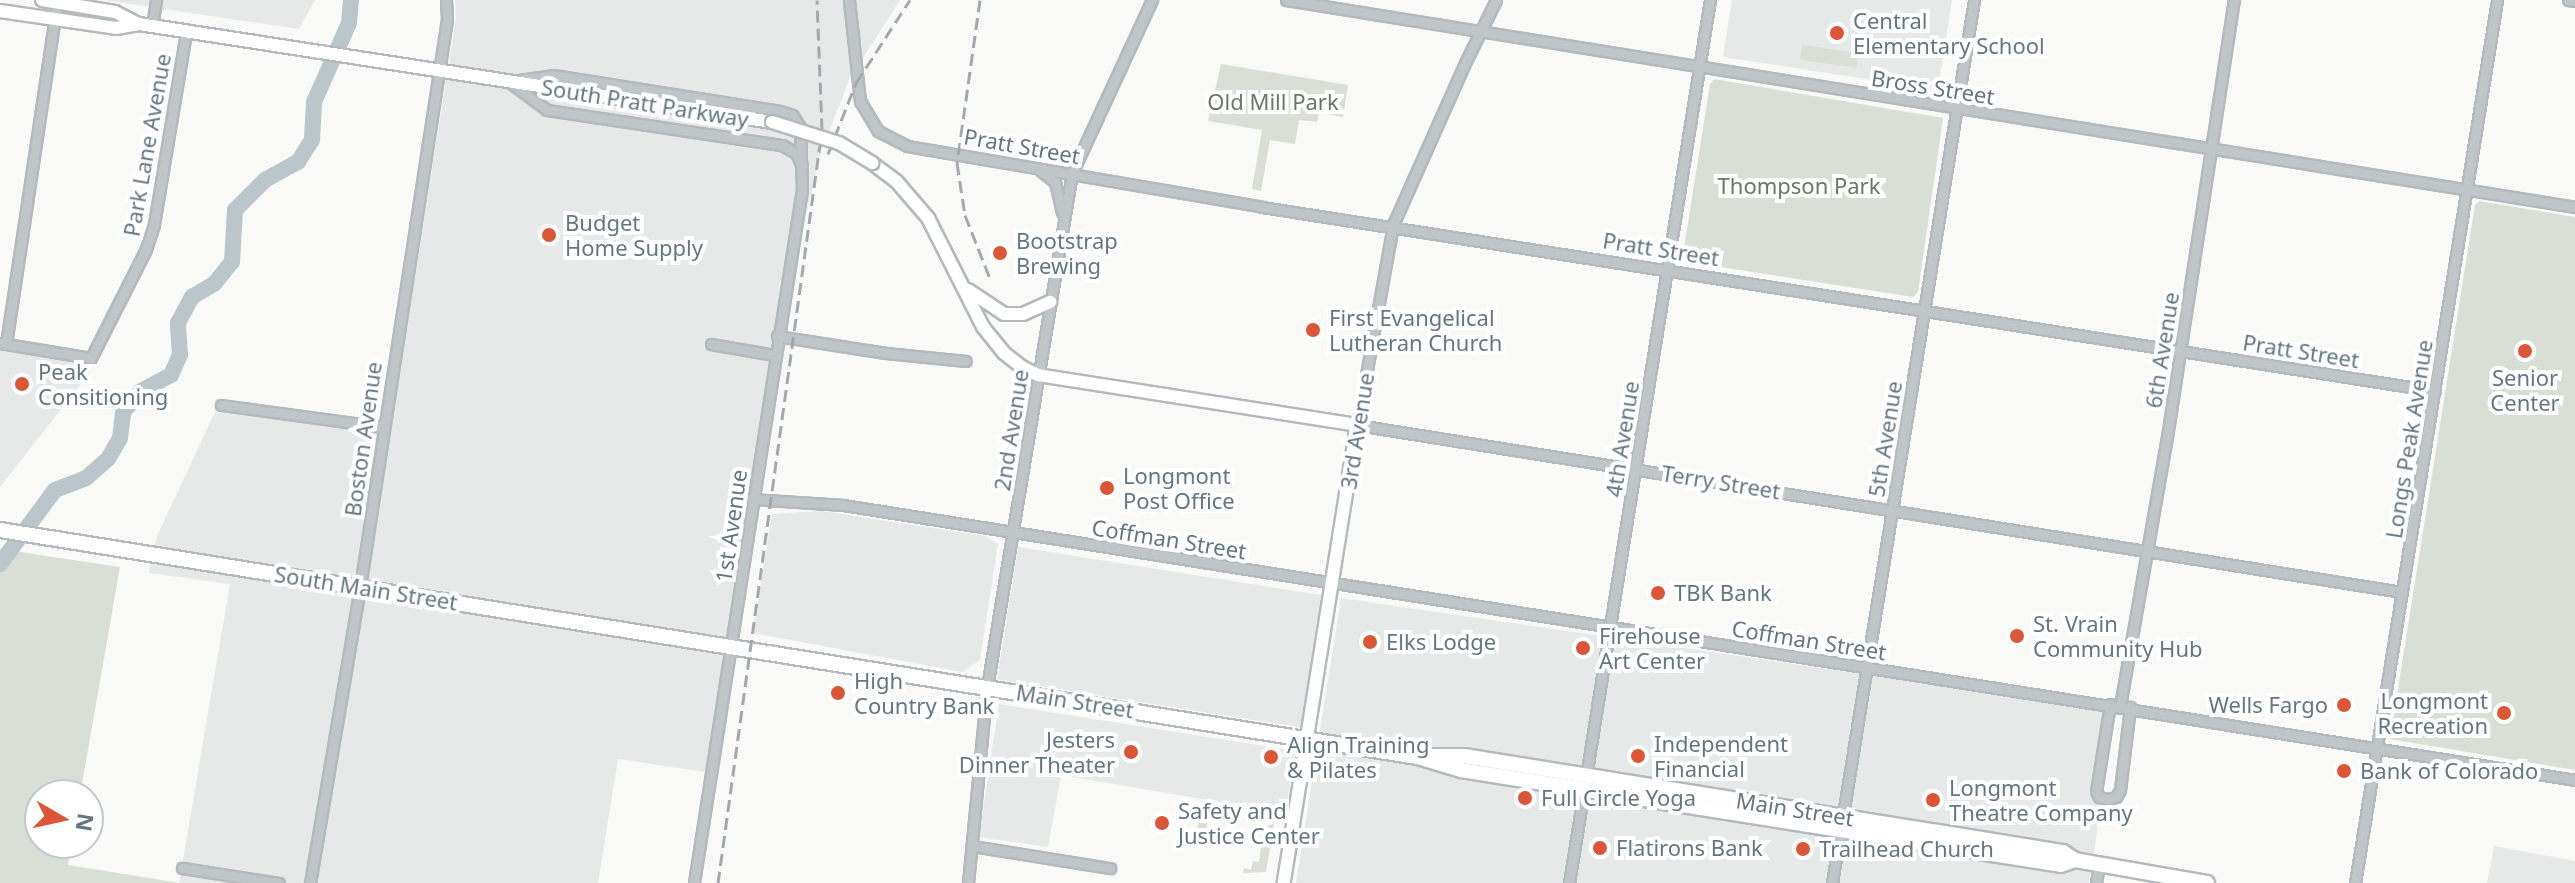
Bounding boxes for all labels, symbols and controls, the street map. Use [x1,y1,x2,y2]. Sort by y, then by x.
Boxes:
place label: Central Elementary School [1853,7,2045,58]
marker: Central Elementary School [1828,24,1846,42]
street label: Park Lane Avenue [118,52,176,238]
street label: Bross Street [1869,64,1997,110]
street label: South Pratt Parkway [539,74,751,132]
park label: Old Mill Park [1207,89,1339,115]
street label: Pratt Street [962,123,1082,169]
park label: Thompson Park [1718,173,1880,199]
place label: Budget Home Supply [565,209,703,260]
marker: Budget Home Supply [540,226,558,244]
place label: Bootstrap Brewing [1016,227,1118,278]
street label: Pratt Street [1601,227,1721,271]
marker: Bootstrap Brewing [991,244,1009,262]
street label: 6th Avenue [2140,290,2184,410]
place label: First Evangelical Lutheran Church [1329,304,1502,356]
marker: First Evangelical Lutheran Church [1304,321,1322,339]
street label: Pratt Street [2241,329,2361,373]
street label: Longs Peak Avenue [2380,338,2438,540]
marker: Senior Center [2516,342,2534,360]
place label: Peak Consitioning [38,358,168,410]
street label: Boston Avenue [339,360,387,518]
place label: Senior Center [2490,364,2560,416]
street label: 2nd Avenue [988,367,1034,493]
street label: 3rd Avenue [1335,371,1379,491]
marker: Peak Consitioning [13,375,31,393]
street label: 4th Avenue [1600,379,1644,499]
street label: 5th Avenue [1863,379,1907,499]
street label: Terry Street [1660,460,1782,504]
place label: Longmont Post Office [1123,462,1235,514]
street label: 1st Avenue [710,468,752,584]
marker: Longmont Post Office [1098,479,1116,497]
street label: Coffman Street [1090,514,1248,564]
street label: South Main Street [273,560,459,616]
place label: TBK Bank [1674,580,1772,606]
marker: TBK Bank [1649,584,1667,602]
place label: St. Vrain Community Hub [2033,610,2203,662]
street label: Coffman Street [1730,615,1888,665]
place label: Firehouse Art Center [1599,622,1705,674]
marker: St. Vrain Community Hub [2008,627,2026,645]
place label: Elks Lodge [1386,629,1496,655]
marker: Elks Lodge [1361,633,1379,651]
marker: Firehouse Art Center [1574,639,1592,657]
place label: High Country Bank [854,667,994,718]
street label: Main Street [1014,679,1136,723]
marker: High Country Bank [829,684,847,702]
place label: Longmont Recreation [2377,687,2488,738]
place label: Wells Fargo [2208,692,2328,718]
marker: Wells Fargo [2335,696,2353,714]
marker: Longmont Recreation [2495,704,2513,722]
place label: Jesters Dinner Theater [959,726,1115,778]
place label: Independent Financial [1654,730,1788,782]
place label: Align Training & Pilates [1287,731,1429,782]
marker: Jesters Dinner Theater [1122,743,1140,761]
marker: Independent Financial [1629,747,1647,765]
marker: Align Training & Pilates [1262,748,1280,766]
place label: Bank of Colorado [2360,758,2538,784]
marker: Bank of Colorado [2335,762,2353,780]
place label: Longmont Theatre Company [1949,774,2133,826]
north arrow [24,779,104,859]
place label: Full Circle Yoga [1541,785,1696,811]
street label: Main Street [1734,787,1856,831]
marker: Full Circle Yoga [1516,789,1534,807]
marker: Longmont Theatre Company [1924,791,1942,809]
place label: Safety and Justice Center [1178,797,1320,848]
text: N [70,811,102,834]
marker: Safety and Justice Center [1153,814,1171,832]
place label: Flatirons Bank [1616,835,1763,861]
place label: Trailhead Church [1819,836,1994,862]
marker: Flatirons Bank [1591,839,1609,857]
marker: Trailhead Church [1794,840,1812,858]

